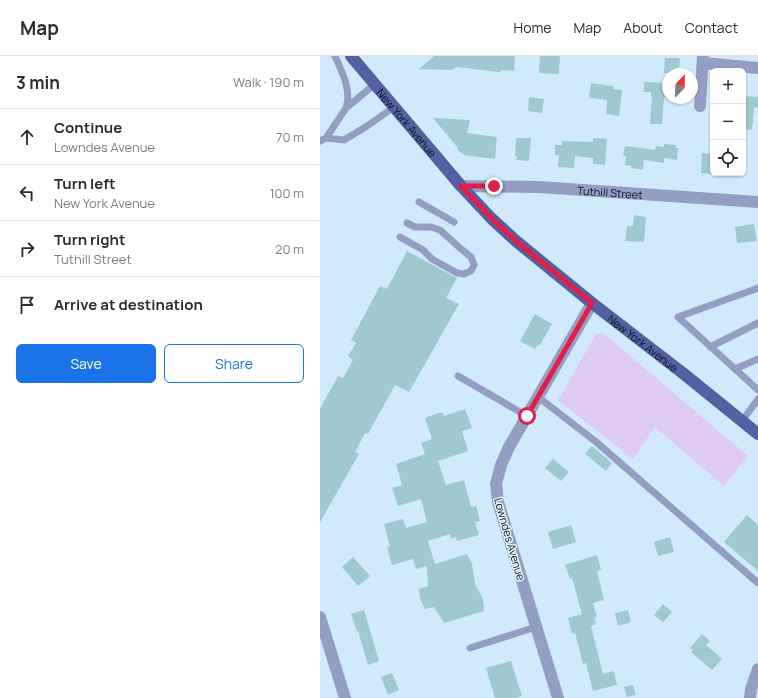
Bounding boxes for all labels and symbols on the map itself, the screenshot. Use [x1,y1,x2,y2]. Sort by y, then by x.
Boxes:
north arrow [662,68,698,104]
street label: New York Avenue [374,85,441,160]
route end [485,177,503,195]
street label: Tuthill Street [576,182,643,202]
street label: New York Avenue [605,311,682,375]
route start [518,407,536,425]
street label: Lowndes Avenue [491,496,529,583]

